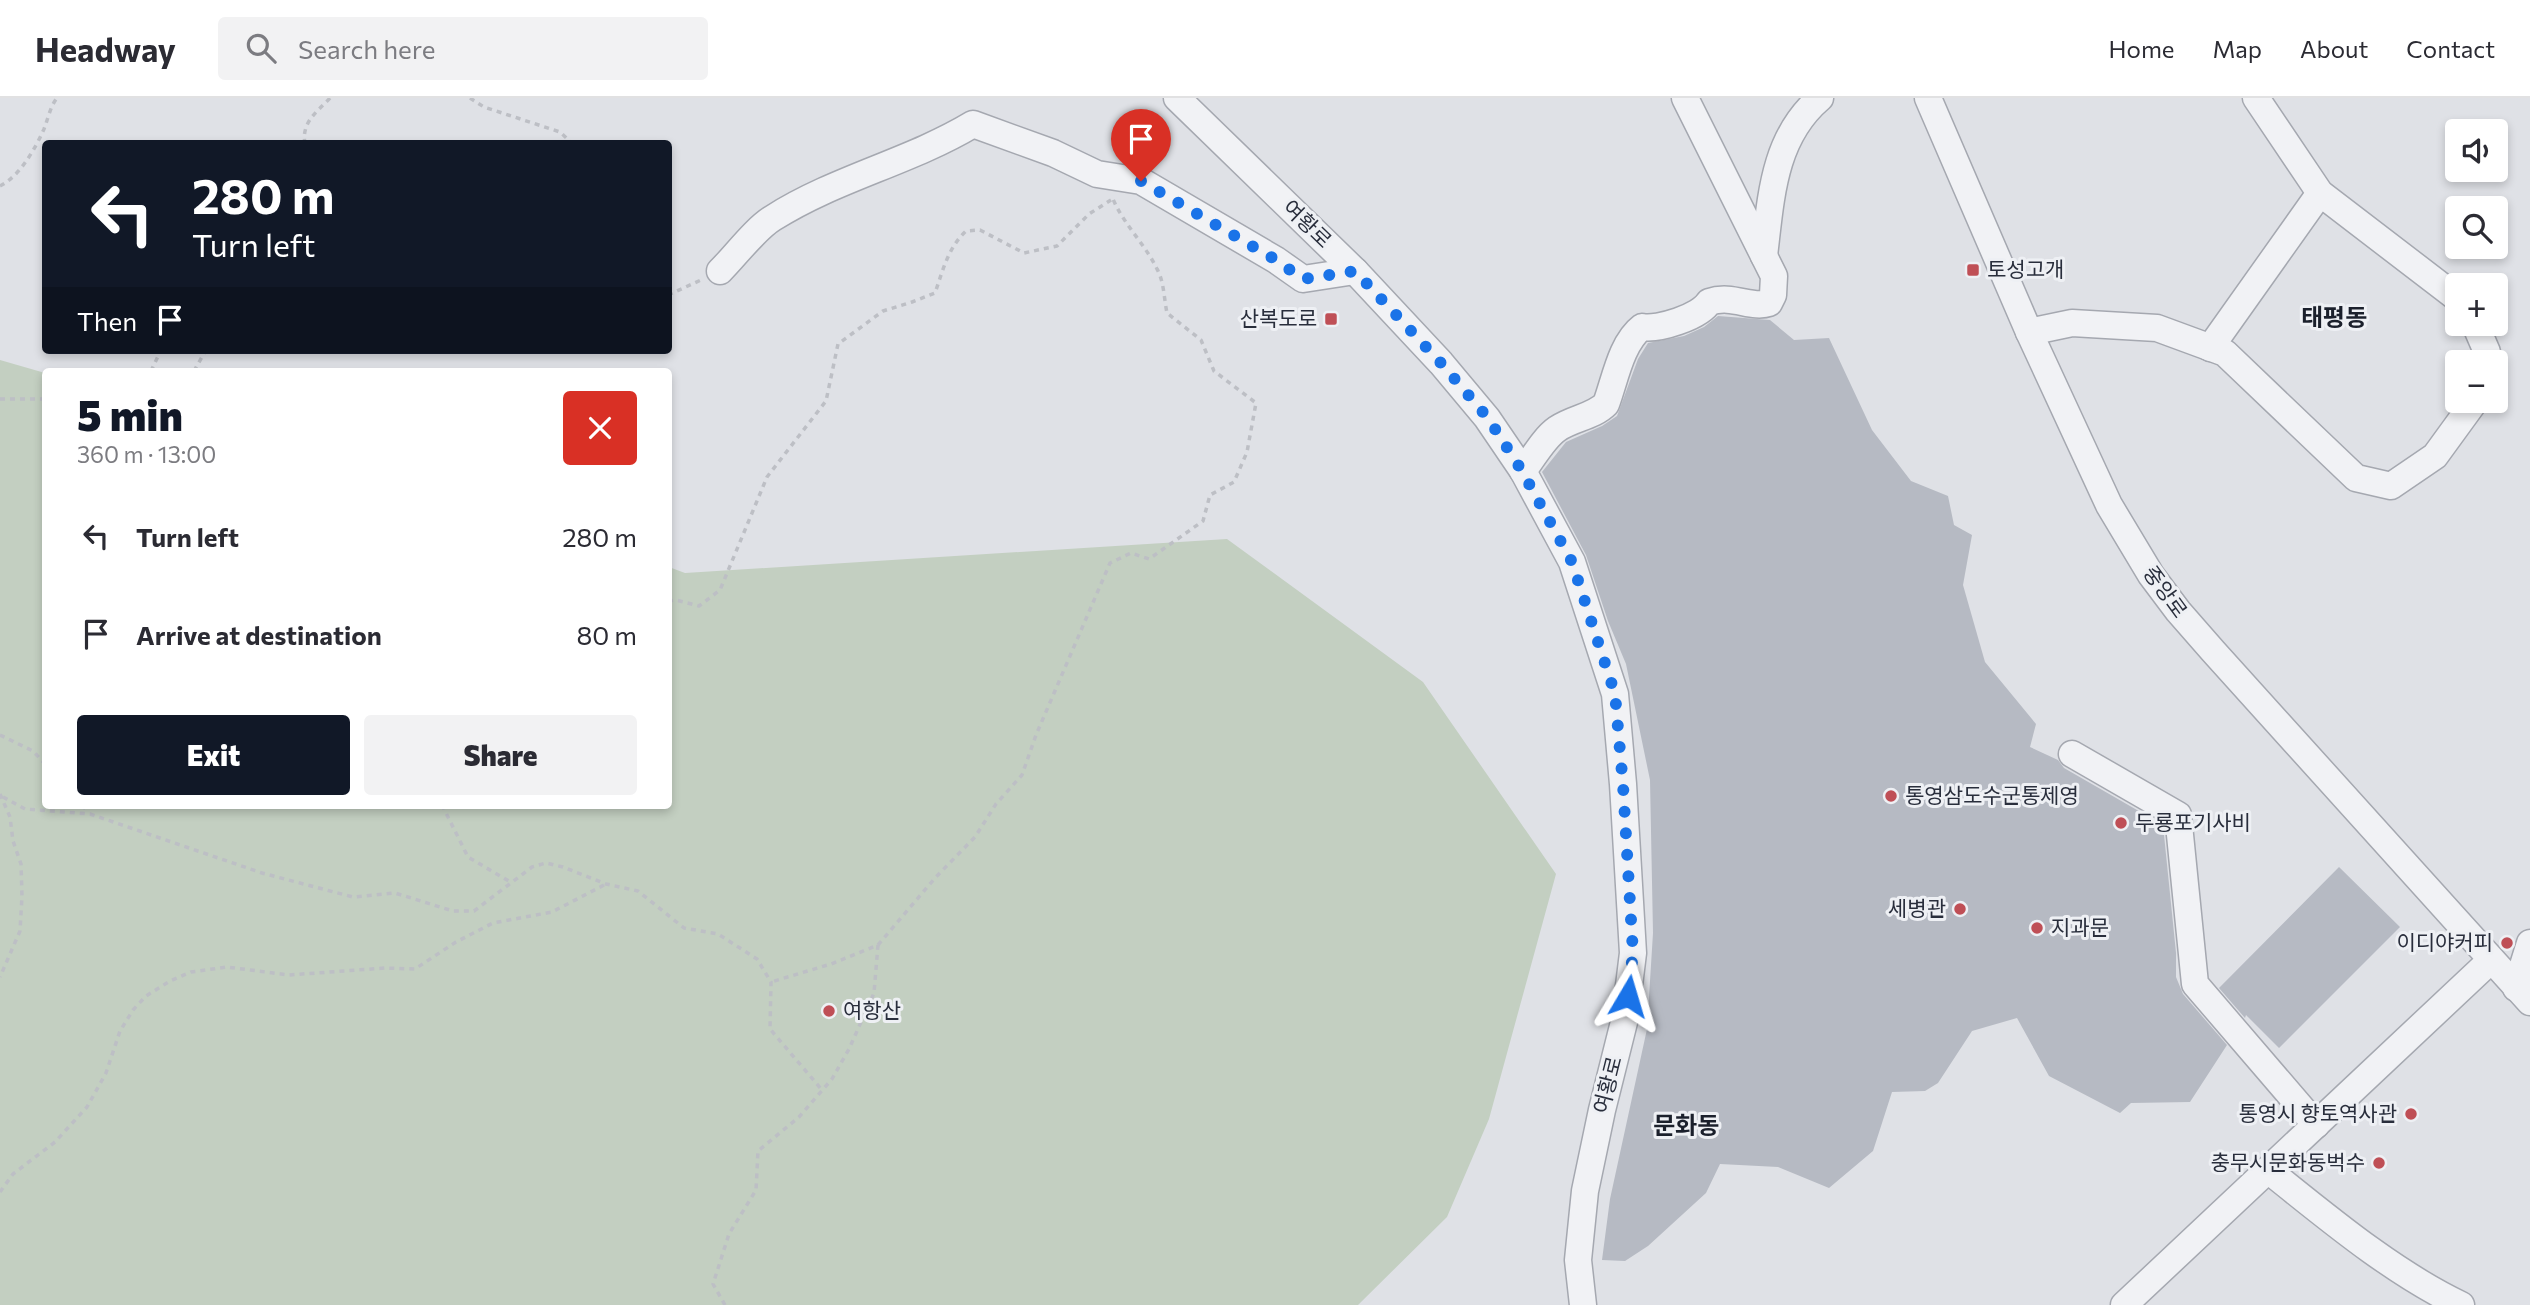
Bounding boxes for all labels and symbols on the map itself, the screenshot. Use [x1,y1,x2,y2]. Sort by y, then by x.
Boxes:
pin [1111,109,1171,181]
street label: 여황로 [1279,194,1338,252]
place label: 토성고개 [1987,256,2064,281]
marker: 토성고개 [1965,262,1981,278]
district label: 태평동 [2301,302,2367,331]
place label: 산복도로 [1240,305,1317,330]
marker: 산복도로 [1323,311,1339,327]
street label: 중앙로 [2139,560,2193,622]
place label: 통영삼도수군통제영 [1905,782,2079,807]
marker: 통영삼도수군통제영 [1883,788,1899,804]
place label: 두룡포기사비 [2135,809,2251,834]
marker: 두룡포기사비 [2113,815,2129,831]
place label: 세병관 [1888,895,1946,920]
marker: 세병관 [1952,901,1968,917]
place label: 지과문 [2051,914,2109,939]
marker: 지과문 [2029,920,2045,936]
place label: 이디야커피 [2396,929,2493,954]
marker: 이디야커피 [2499,935,2515,951]
position arrow [1591,959,1665,1033]
place label: 여항산 [843,997,901,1022]
marker: 여항산 [821,1003,837,1019]
street label: 여황로 [1587,1053,1626,1116]
place label: 통영시 향토역사관 [2238,1100,2397,1125]
marker: 통영시 향토역사관 [2403,1106,2419,1122]
district label: 문화동 [1653,1110,1719,1139]
place label: 충무시문화동벅수 [2210,1149,2365,1174]
marker: 충무시문화동벅수 [2371,1155,2387,1171]

